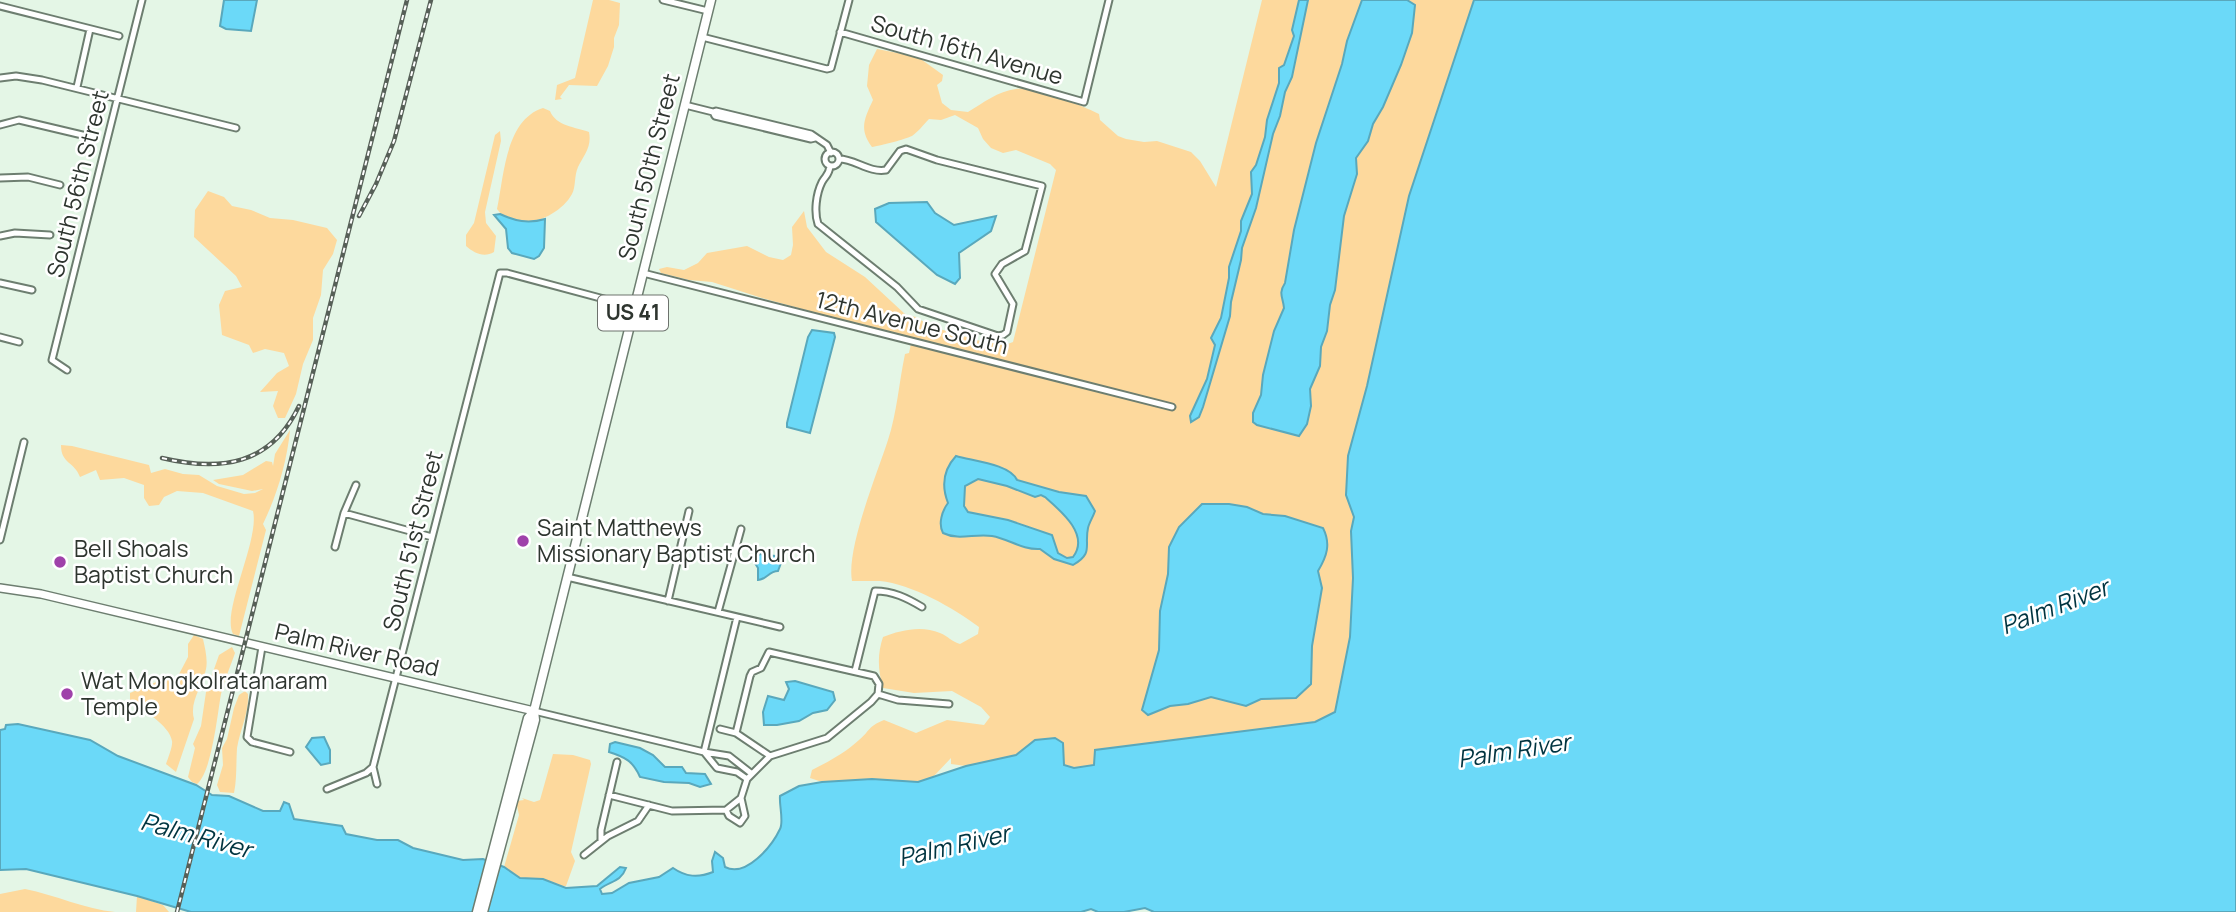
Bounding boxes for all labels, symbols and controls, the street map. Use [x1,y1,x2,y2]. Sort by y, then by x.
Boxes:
street label: South 16th Avenue [868,6,1067,92]
street label: South 50th Street [609,70,687,263]
street label: South 56th Street [38,87,116,281]
street label: 12th Avenue South [813,283,1012,361]
road number: US 41 [598,296,668,330]
street label: South 51st Street [374,447,450,634]
place label: Saint Matthews Missionary Baptist Church [537,511,815,569]
place label: Bell Shoals Baptist Church [74,532,233,590]
marker: Saint Matthews Missionary Baptist Church [515,533,531,549]
marker: Bell Shoals Baptist Church [52,554,68,570]
water label: Palm River [1996,569,2116,641]
street label: Palm River Road [272,615,442,683]
place label: Wat Mongkolratanaram Temple [81,664,328,722]
marker: Wat Mongkolratanaram Temple [59,686,75,702]
water label: Palm River [1455,724,1576,775]
water label: Palm River [137,804,259,866]
water label: Palm River [895,815,1016,873]

